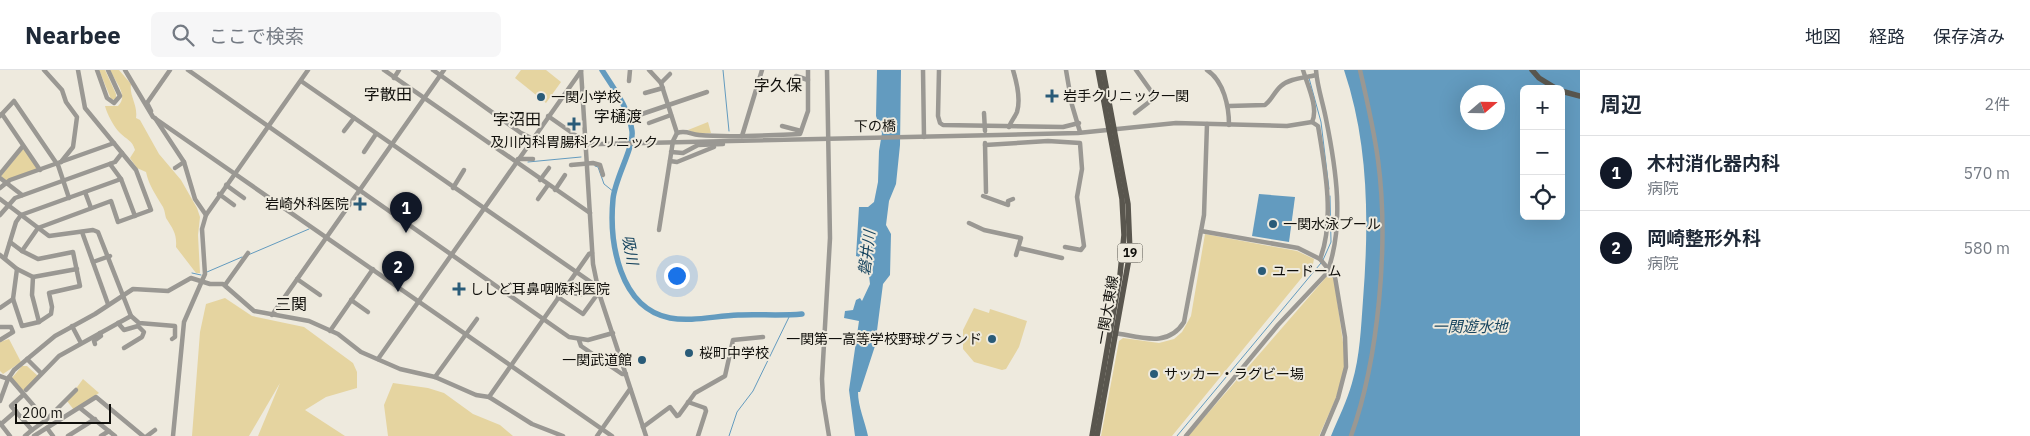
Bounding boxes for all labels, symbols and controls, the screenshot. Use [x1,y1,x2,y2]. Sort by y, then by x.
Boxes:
search box [151,12,501,57]
text: Nearbee [25,19,121,51]
icon: search [169,21,197,49]
text: ここで検索 [209,24,304,48]
text: 地図 [1805,25,1841,48]
text: 経路 [1869,25,1905,48]
text: 保存済み [1933,25,2005,48]
district label: 字久保 [754,75,802,95]
district label: 字散田 [364,84,412,104]
north arrow [1460,85,1505,130]
map controls [1520,85,1565,220]
button: + [1520,85,1565,130]
place label: 岩手クリニック一関 [1063,87,1189,105]
place label: 一関小学校 [551,88,621,106]
marker: 岩手クリニック一関 [1045,89,1059,103]
text: 周辺 [1600,90,1642,118]
marker: 一関小学校 [535,91,547,103]
text: 2件 [1984,94,2010,114]
district label: 字樋渡 [594,106,642,126]
district label: 字沼田 [493,109,541,129]
marker: 及川内科胃腸科クリニック [567,117,581,131]
street label: 下の橋 [854,117,896,135]
button: − [1520,130,1565,175]
place label: 及川内科胃腸科クリニック [490,133,658,151]
text: 木村消化器内科 [1647,151,1780,175]
text: 1 [1611,163,1621,183]
text: 570 m [1963,163,2010,183]
button: locate [1520,175,1565,220]
text: 病院 [1647,178,1679,198]
pin: 1 [390,192,422,233]
place label: 岩崎外科医院 [265,195,349,213]
marker: 岩崎外科医院 [353,197,367,211]
place label: 一関水泳プール [1283,215,1381,233]
marker: 一関水泳プール [1267,218,1279,230]
text: 岡崎整形外科 [1647,226,1761,250]
water label: 磐井川 [854,227,879,276]
water label: 吸川 [619,233,643,268]
text: 2 [1611,238,1621,258]
text: 580 m [1963,238,2010,258]
road number: 19 [1118,244,1142,262]
pin: 2 [382,251,414,292]
text: 病院 [1647,253,1679,273]
place label: ユードーム [1272,262,1342,280]
your location [664,263,690,289]
marker: ユードーム [1256,265,1268,277]
street label: 一関大東線 [1092,274,1122,346]
place label: ししど耳鼻咽喉科医院 [470,280,610,298]
marker: ししど耳鼻咽喉科医院 [452,282,466,296]
district label: 三関 [275,294,307,314]
water label: 一関遊水地 [1432,317,1509,336]
place label: 一関第一高等学校野球グランド [786,330,982,348]
marker: 一関第一高等学校野球グランド [986,333,998,345]
place label: 桜町中学校 [699,344,769,362]
marker: 桜町中学校 [683,347,695,359]
place label: 一関武道館 [562,351,632,369]
marker: 一関武道館 [636,354,648,366]
place label: サッカー・ラグビー場 [1164,365,1304,383]
marker: サッカー・ラグビー場 [1148,368,1160,380]
scale bar [15,401,111,424]
text: 200 m [22,404,63,422]

